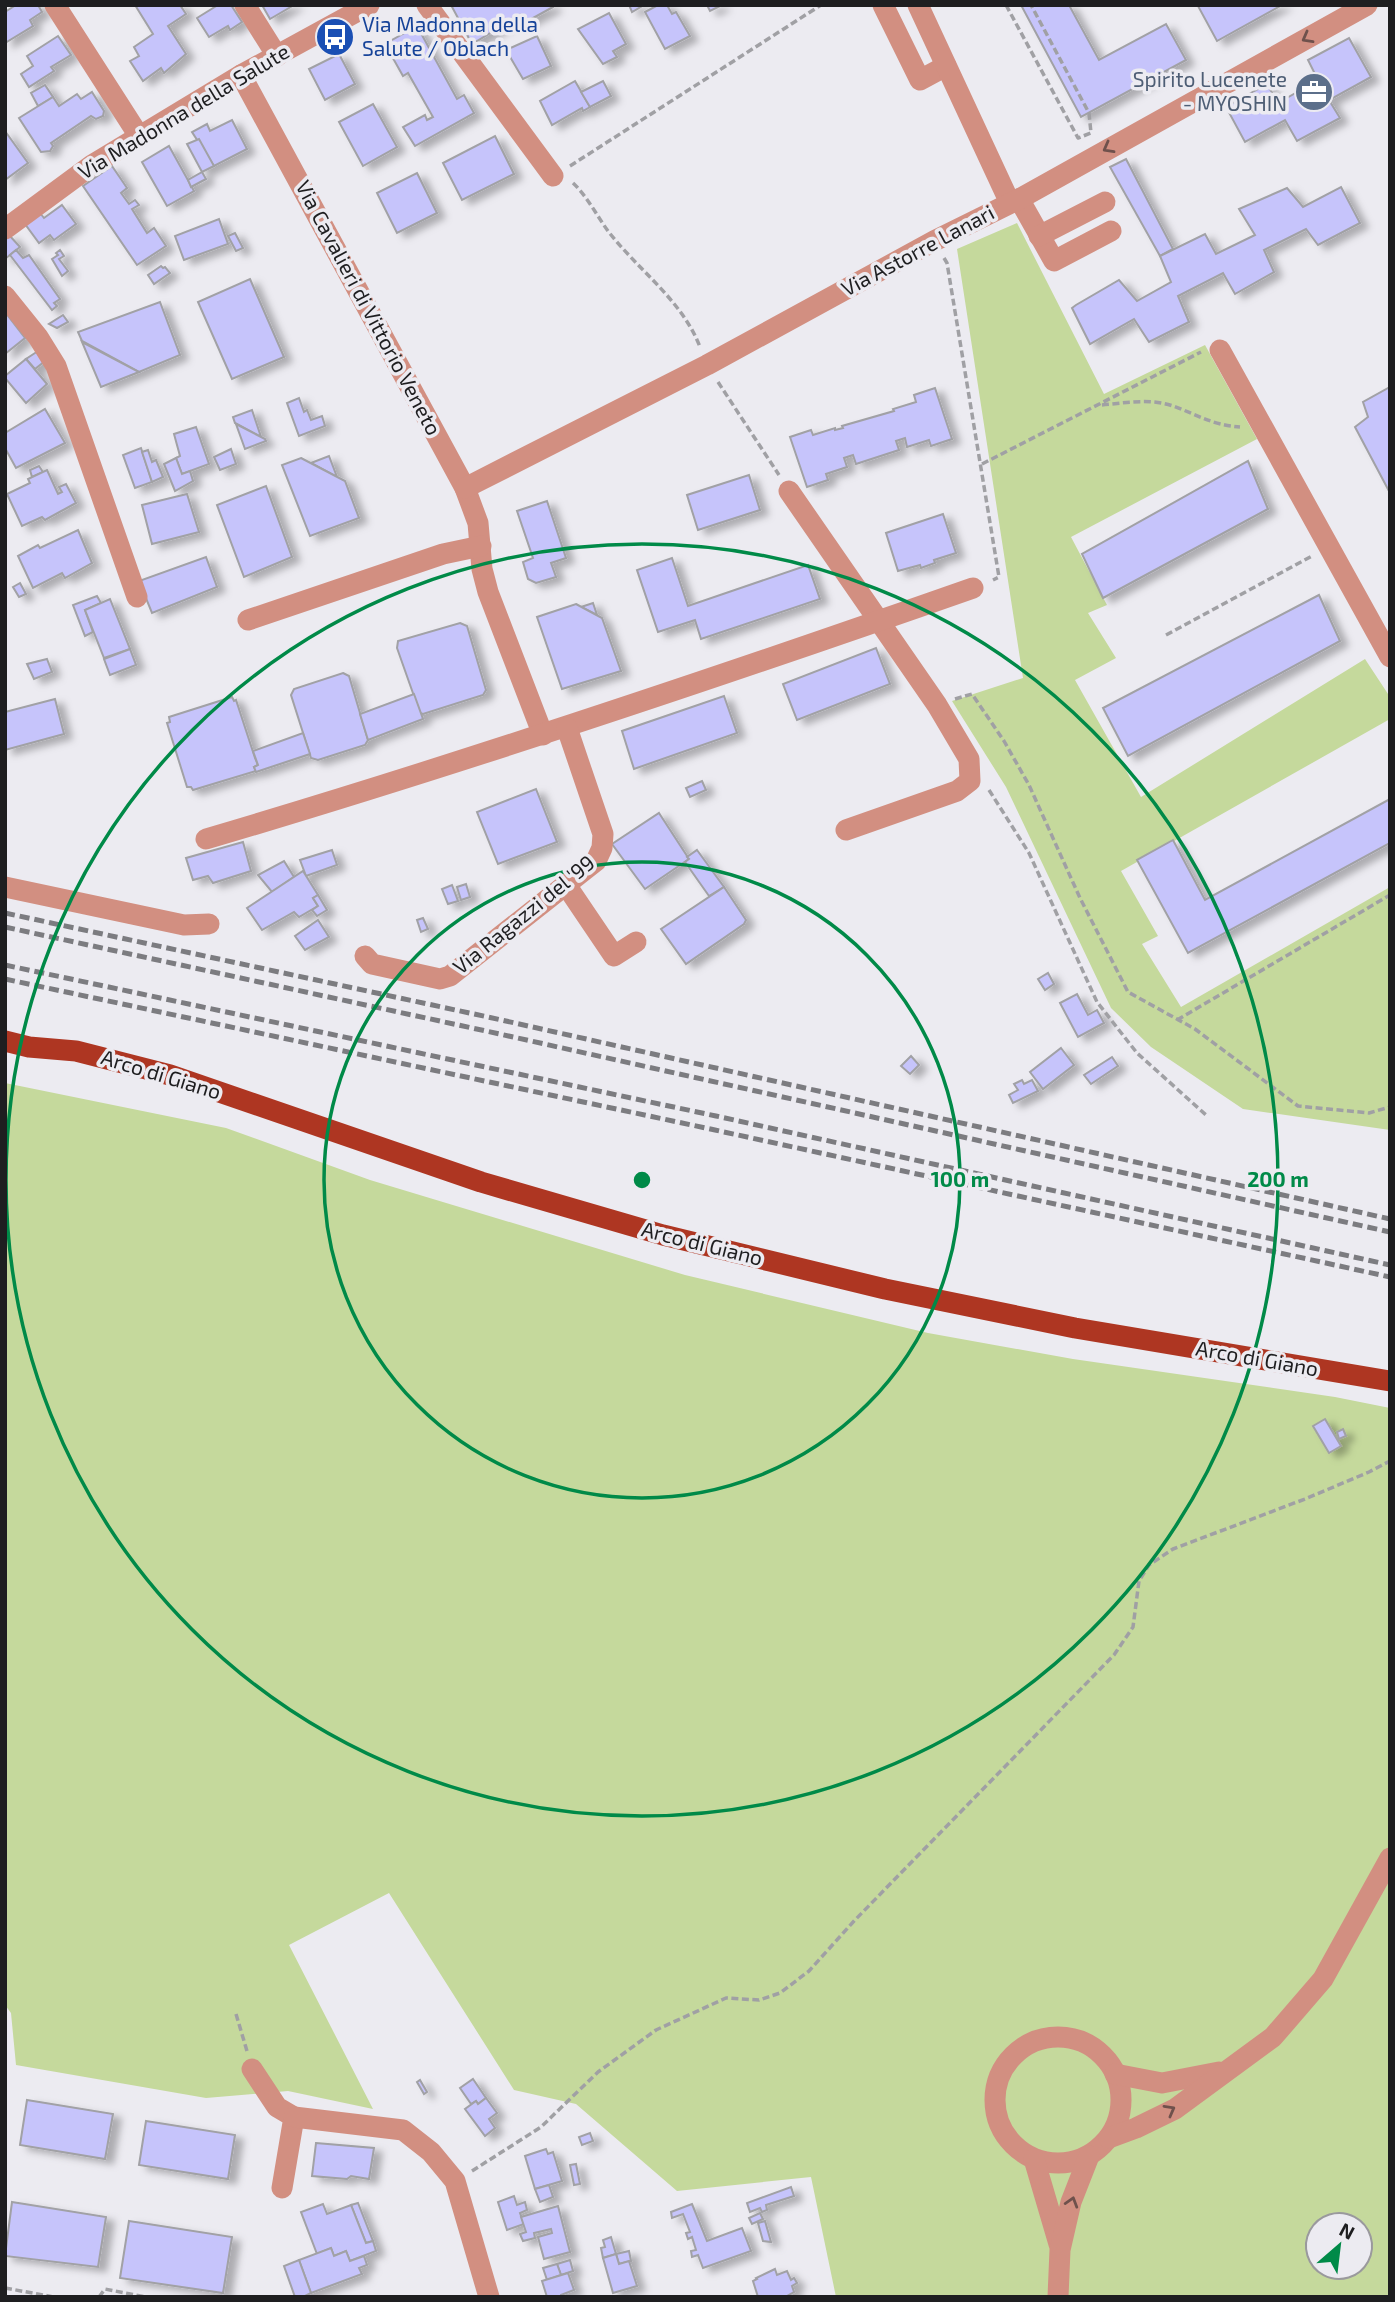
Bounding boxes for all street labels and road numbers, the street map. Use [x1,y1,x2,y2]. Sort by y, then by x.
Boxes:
street label: Via Madonna della Salute [73,38,293,184]
street label: Via Cavalieri di Vittorio Veneto [291,176,447,439]
street label: Via Astorre Lanari [837,199,998,301]
street label: Via Ragazzi del '99 [447,849,599,979]
street label: Arco di Giano [99,1043,224,1104]
street label: Arco di Giano [639,1215,765,1270]
street label: Arco di Giano [1194,1334,1320,1381]

